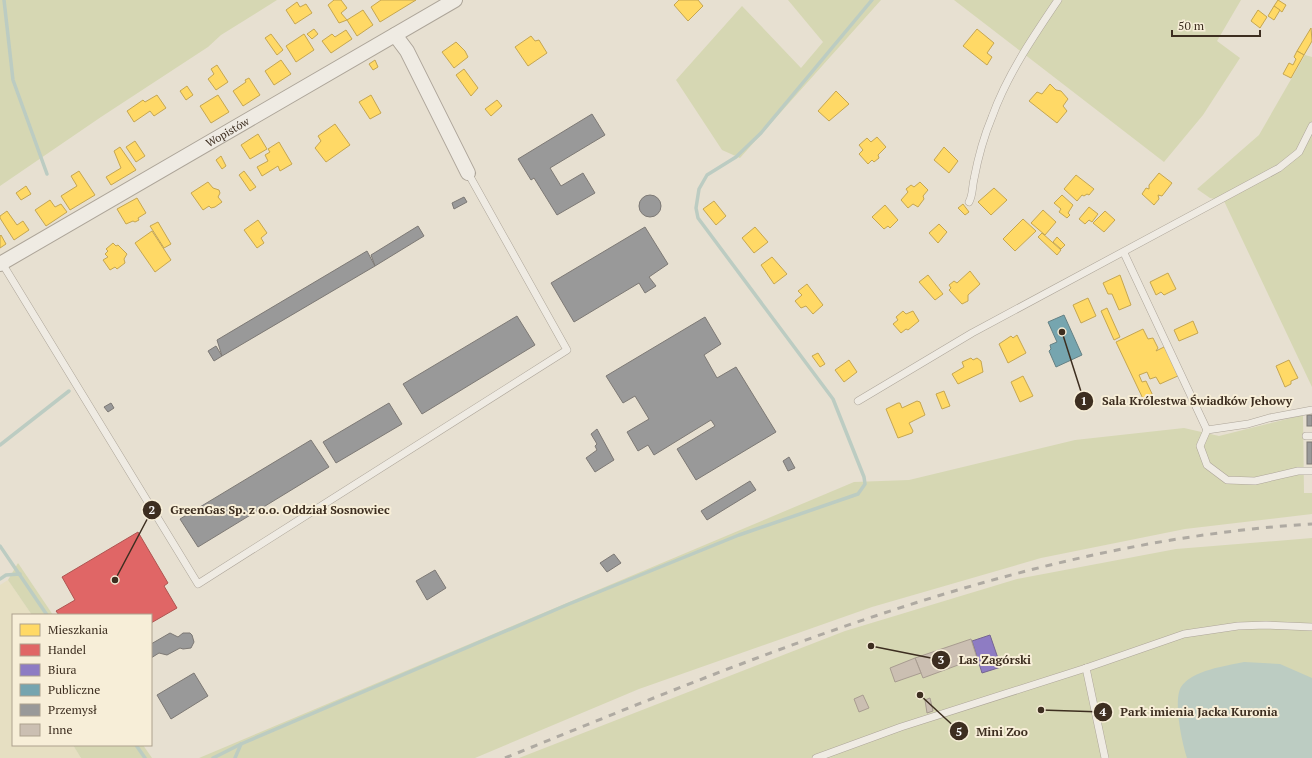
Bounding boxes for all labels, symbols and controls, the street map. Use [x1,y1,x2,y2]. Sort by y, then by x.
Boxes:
scale bar [1172,12,1260,38]
text: 50 m [1178,18,1205,33]
street label: Wopistów [203,113,253,150]
callout: Sala Królestwa Świadków Jehowy [1074,389,1300,413]
text: 1 [1081,393,1087,408]
text: Sala Królestwa Świadków Jehowy [1102,393,1293,408]
callout: GreenGas Sp. z o.o. Oddział Sosnowiec [142,498,399,522]
text: 2 [149,502,156,517]
text: GreenGas Sp. z o.o. Oddział Sosnowiec [170,502,390,517]
legend [12,614,152,746]
text: Mieszkania [48,622,108,637]
text: Handel [48,642,87,657]
callout: Las Zagórski [931,648,1039,672]
text: 3 [938,652,945,667]
text: Las Zagórski [959,652,1031,667]
text: Biura [48,662,77,677]
text: Publiczne [48,682,100,697]
callout: Park imienia Jacka Kuronia [1093,700,1286,724]
text: Przemysł [48,702,97,717]
text: 4 [1100,704,1107,719]
text: Park imienia Jacka Kuronia [1120,704,1278,719]
callout: Mini Zoo [949,719,1036,743]
text: Inne [48,722,73,737]
text: 5 [956,724,962,739]
text: Mini Zoo [976,724,1028,739]

